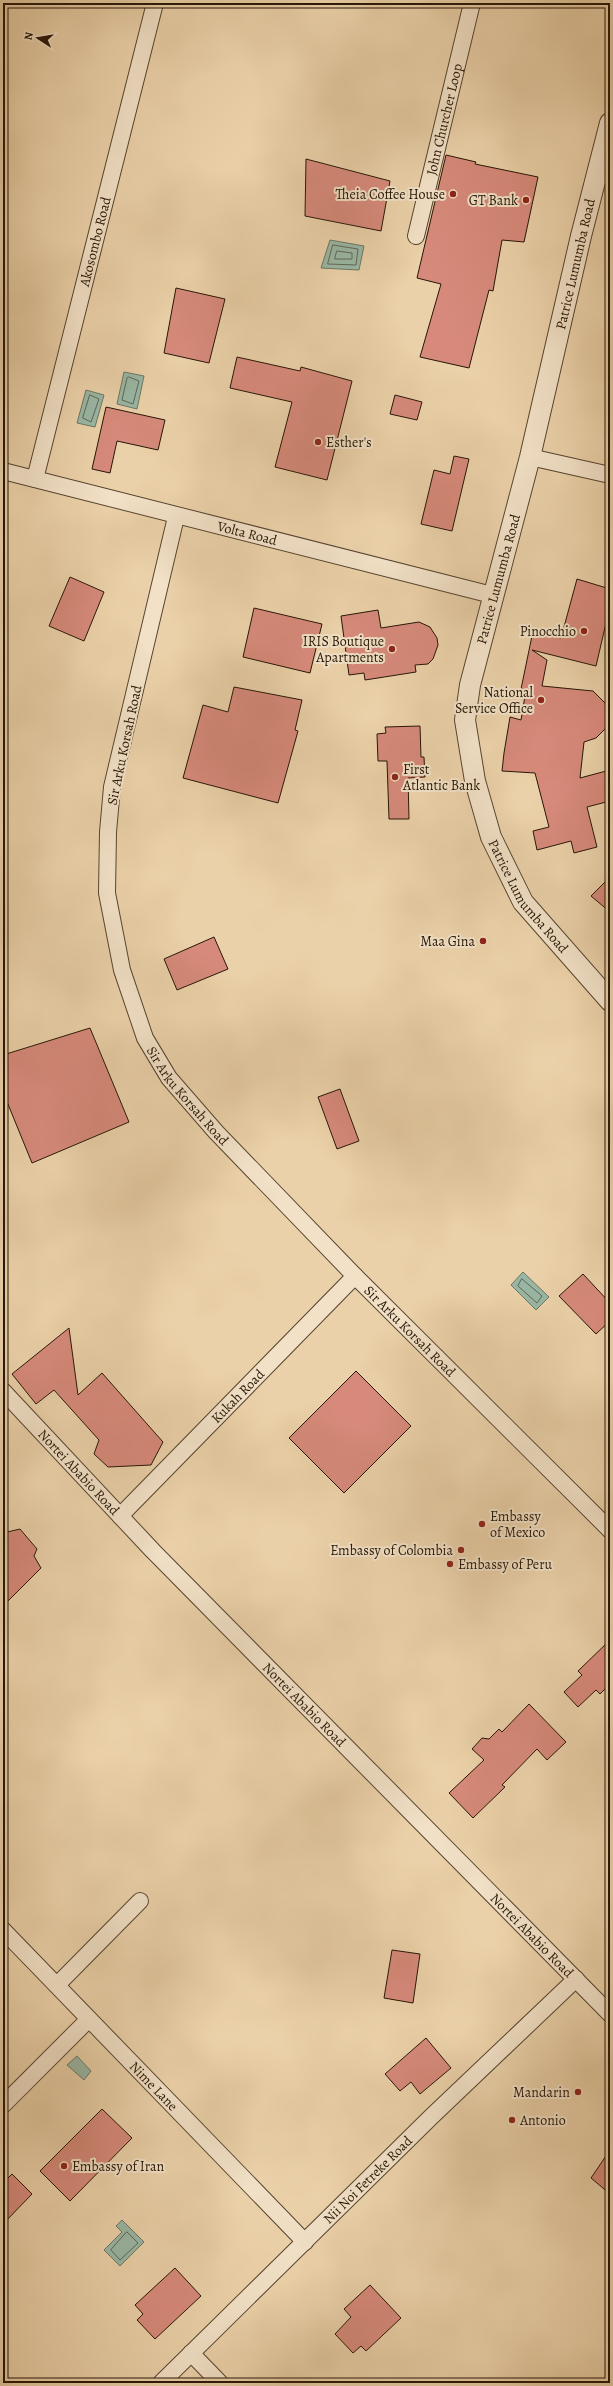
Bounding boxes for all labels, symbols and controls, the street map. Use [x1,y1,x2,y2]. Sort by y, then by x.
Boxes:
north arrow [18,18,58,58]
text: N [21,31,37,42]
street label: John Churcher Loop [422,62,467,177]
place label: Theia Coffee House [336,185,445,204]
marker: Theia Coffee House [448,189,458,199]
place label: GT Bank [469,191,518,210]
street label: Akosombo Road [75,194,116,289]
marker: GT Bank [521,195,531,205]
street label: Patrice Lumumba Road [551,196,600,331]
place label: Esther's [326,433,372,452]
marker: Esther's [313,437,323,447]
street label: Patrice Lumumba Road [472,512,525,646]
street label: Volta Road [214,516,280,550]
place label: Pinocchio [520,622,576,641]
marker: Pinocchio [579,626,589,636]
place label: IRIS Boutique Apartments [303,632,384,667]
marker: IRIS Boutique Apartments [387,644,397,654]
street label: Sir Arku Korsah Road [102,683,147,807]
place label: National Service Office [455,683,534,718]
marker: National Service Office [536,695,546,705]
place label: First Atlantic Bank [402,760,480,795]
marker: First Atlantic Bank [390,772,400,782]
street label: Patrice Lumumba Road [484,836,573,958]
place label: Maa Gina [420,932,475,951]
marker: Maa Gina [478,936,488,946]
street label: Sir Arku Korsah Road [142,1043,233,1150]
street label: Sir Arku Korsah Road [360,1281,460,1381]
street label: Kukah Road [207,1365,269,1428]
street label: Nortei Ababio Road [34,1425,124,1520]
place label: Embassy of Mexico [490,1507,545,1542]
marker: Embassy of Mexico [477,1519,487,1529]
place label: Embassy of Colombia [330,1541,453,1560]
marker: Embassy of Colombia [456,1545,466,1555]
place label: Embassy of Peru [458,1555,552,1574]
marker: Embassy of Peru [445,1559,455,1569]
street label: Nortei Ababio Road [258,1659,350,1751]
street label: Nortei Ababio Road [486,1889,578,1982]
street label: Nime Lane [125,2057,182,2115]
place label: Mandarin [513,2083,570,2102]
marker: Mandarin [573,2087,583,2097]
place label: Antonio [519,2111,566,2130]
marker: Antonio [507,2115,517,2125]
street label: Nii Noi Fetreke Road [319,2131,417,2228]
place label: Embassy of Iran [72,2157,164,2176]
marker: Embassy of Iran [59,2161,69,2171]

